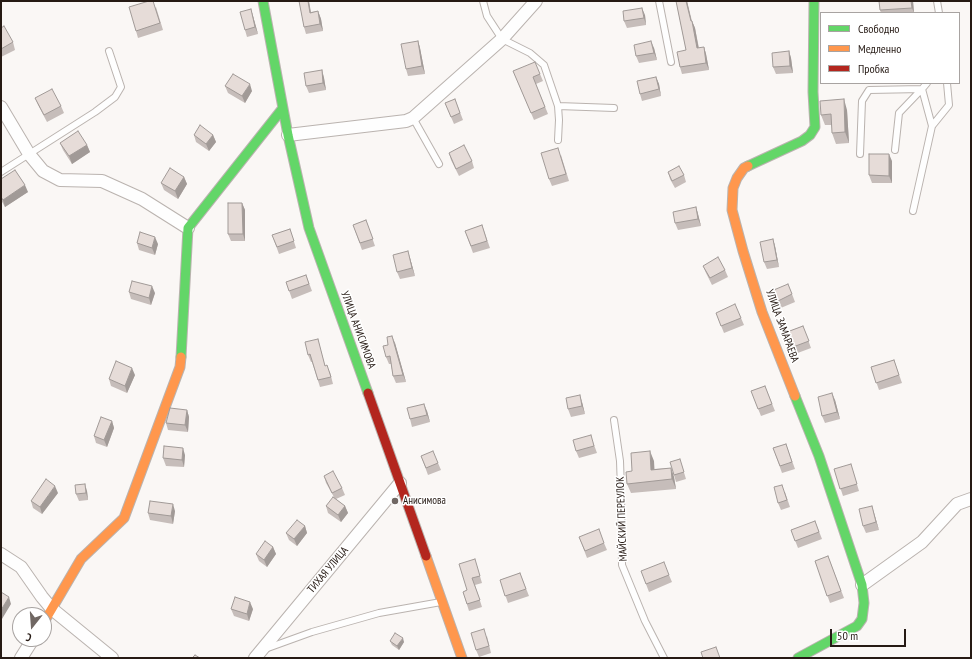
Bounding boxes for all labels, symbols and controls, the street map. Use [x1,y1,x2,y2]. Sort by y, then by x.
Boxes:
legend [820,12,960,84]
text: Свободно [858,21,900,36]
text: Медленно [858,41,901,56]
text: Пробка [858,61,889,76]
street label: УЛИЦА ЗАМАРАЕВА [763,288,801,364]
street label: УЛИЦА АНИСИМОВА [338,289,378,371]
street label: МАЙСКИЙ ПЕРЕУЛОК [614,476,630,562]
place label: Анисимова [403,494,446,508]
marker: Анисимова [390,496,400,506]
street label: ТИХАЯ УЛИЦА [305,544,351,596]
north arrow [12,607,52,647]
scale bar [832,621,908,647]
text: 50 m [837,628,858,643]
text: С [24,630,33,645]

